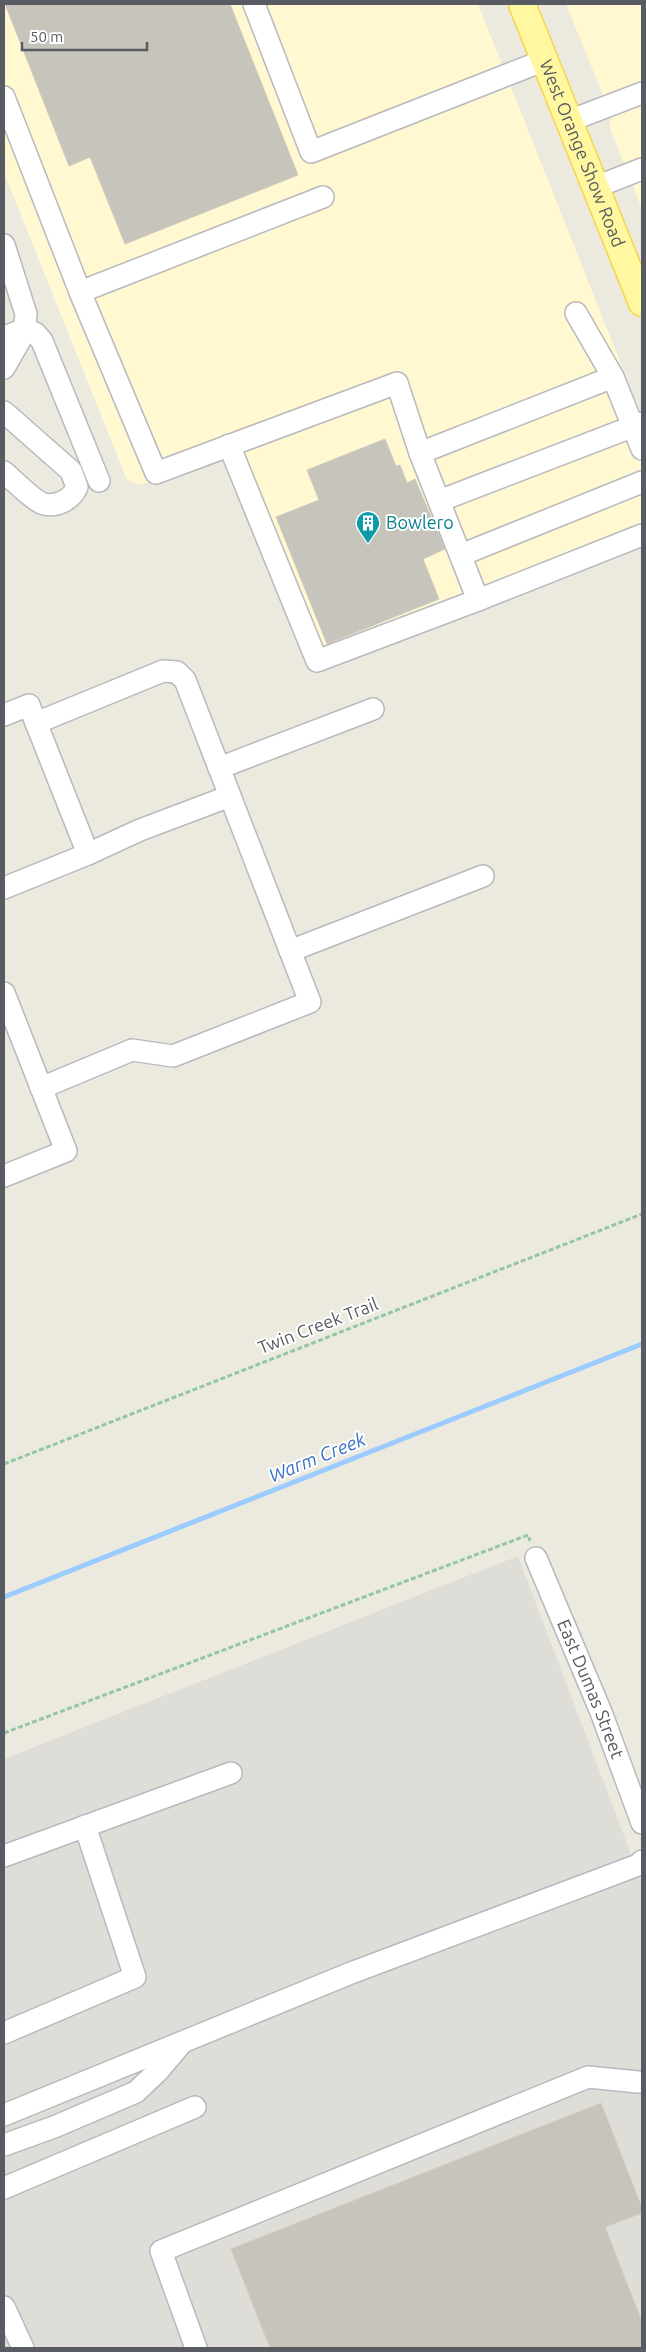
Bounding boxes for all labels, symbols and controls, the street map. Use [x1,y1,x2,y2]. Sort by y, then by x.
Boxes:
scale bar [22,20,148,52]
text: 50 m [30,28,63,45]
street label: West Orange Show Road [536,57,629,250]
building icon: Bowlero [355,510,381,544]
place label: Bowlero [386,512,454,532]
street label: Twin Creek Trail [255,1293,381,1357]
water label: Warm Creek [265,1428,369,1486]
street label: East Dumas Street [554,1616,628,1761]

